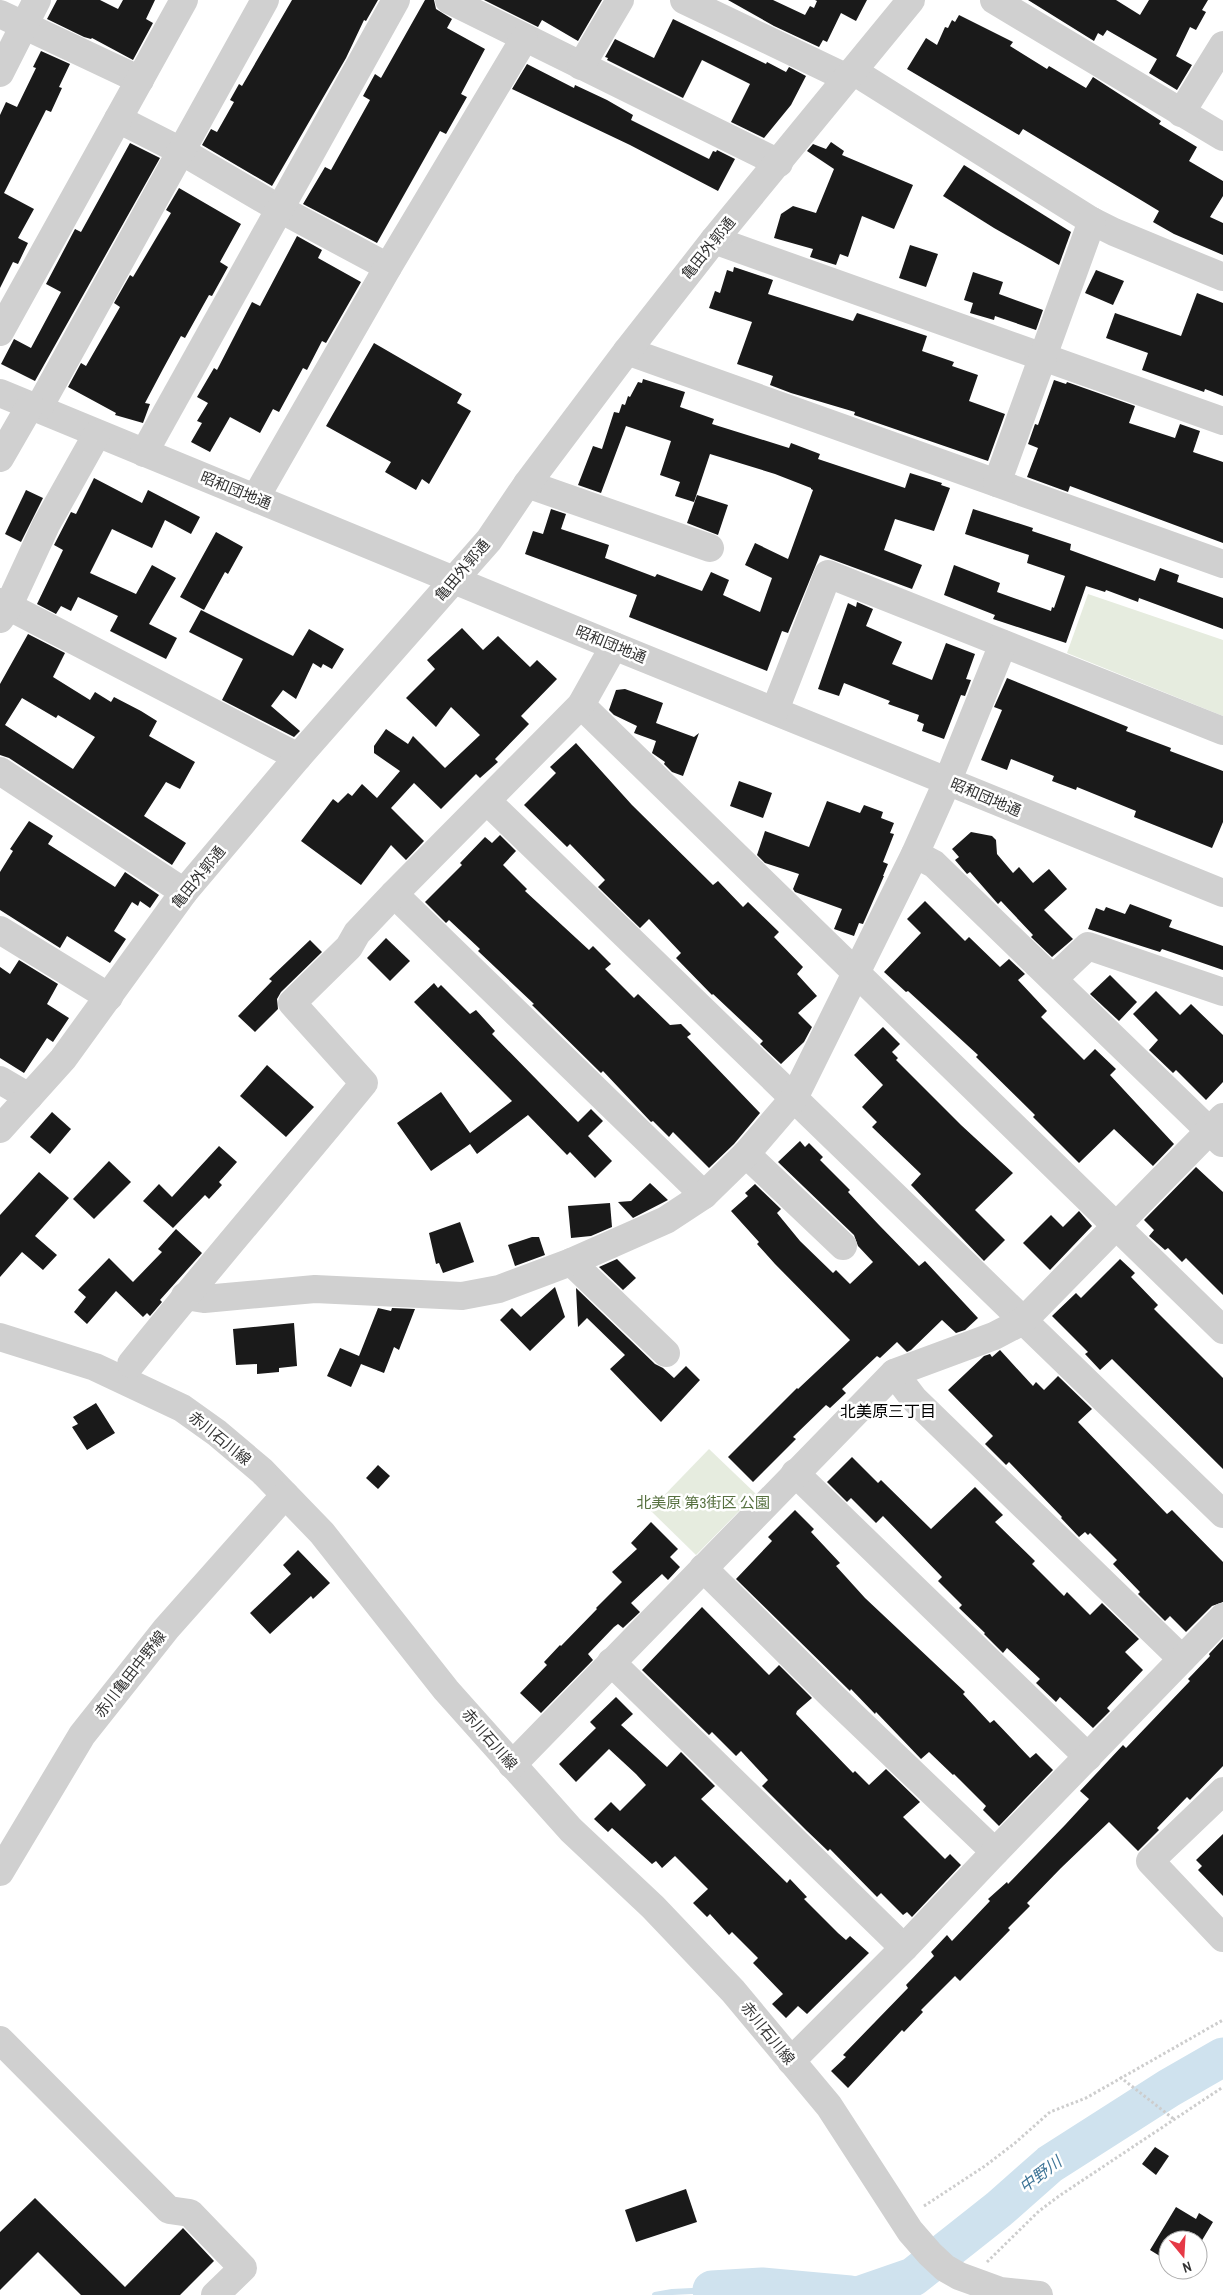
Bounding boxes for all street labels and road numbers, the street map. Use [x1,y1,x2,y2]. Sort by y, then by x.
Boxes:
street label: 亀田外郭通 [676,212,740,284]
street label: 昭和団地通 [197,466,275,514]
street label: 亀田外郭通 [430,535,494,605]
street label: 昭和団地通 [572,620,650,668]
street label: 昭和団地通 [947,773,1025,821]
street label: 亀田外郭通 [166,841,230,913]
street label: 赤川石川線 [184,1406,256,1470]
street label: 赤川亀田中野線 [89,1626,171,1722]
street label: 赤川石川線 [457,1704,523,1774]
street label: 赤川石川線 [736,1997,800,2069]

